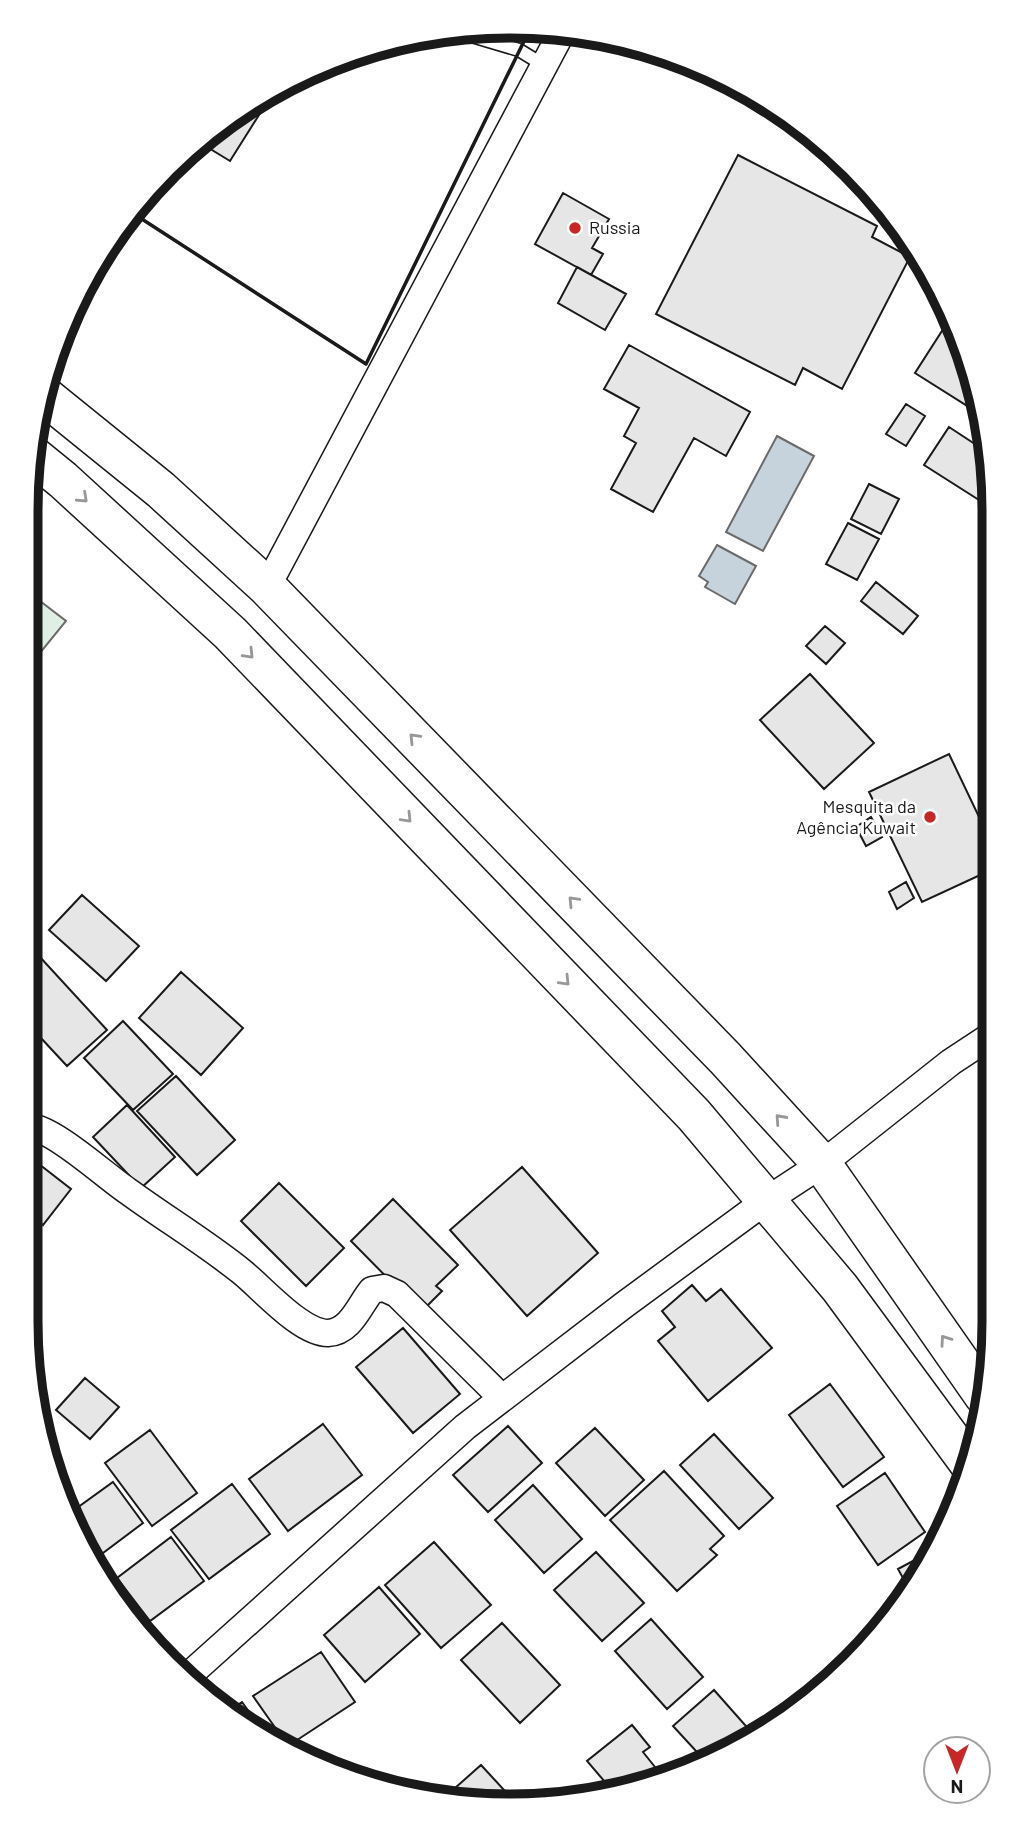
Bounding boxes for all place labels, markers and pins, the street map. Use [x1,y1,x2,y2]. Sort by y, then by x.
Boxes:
place label: Russia [589,216,641,238]
marker: Russia [567,220,583,236]
place label: Mesquita da Agência Kuwait [796,795,916,838]
marker: Mesquita da Agência Kuwait [922,809,938,825]

